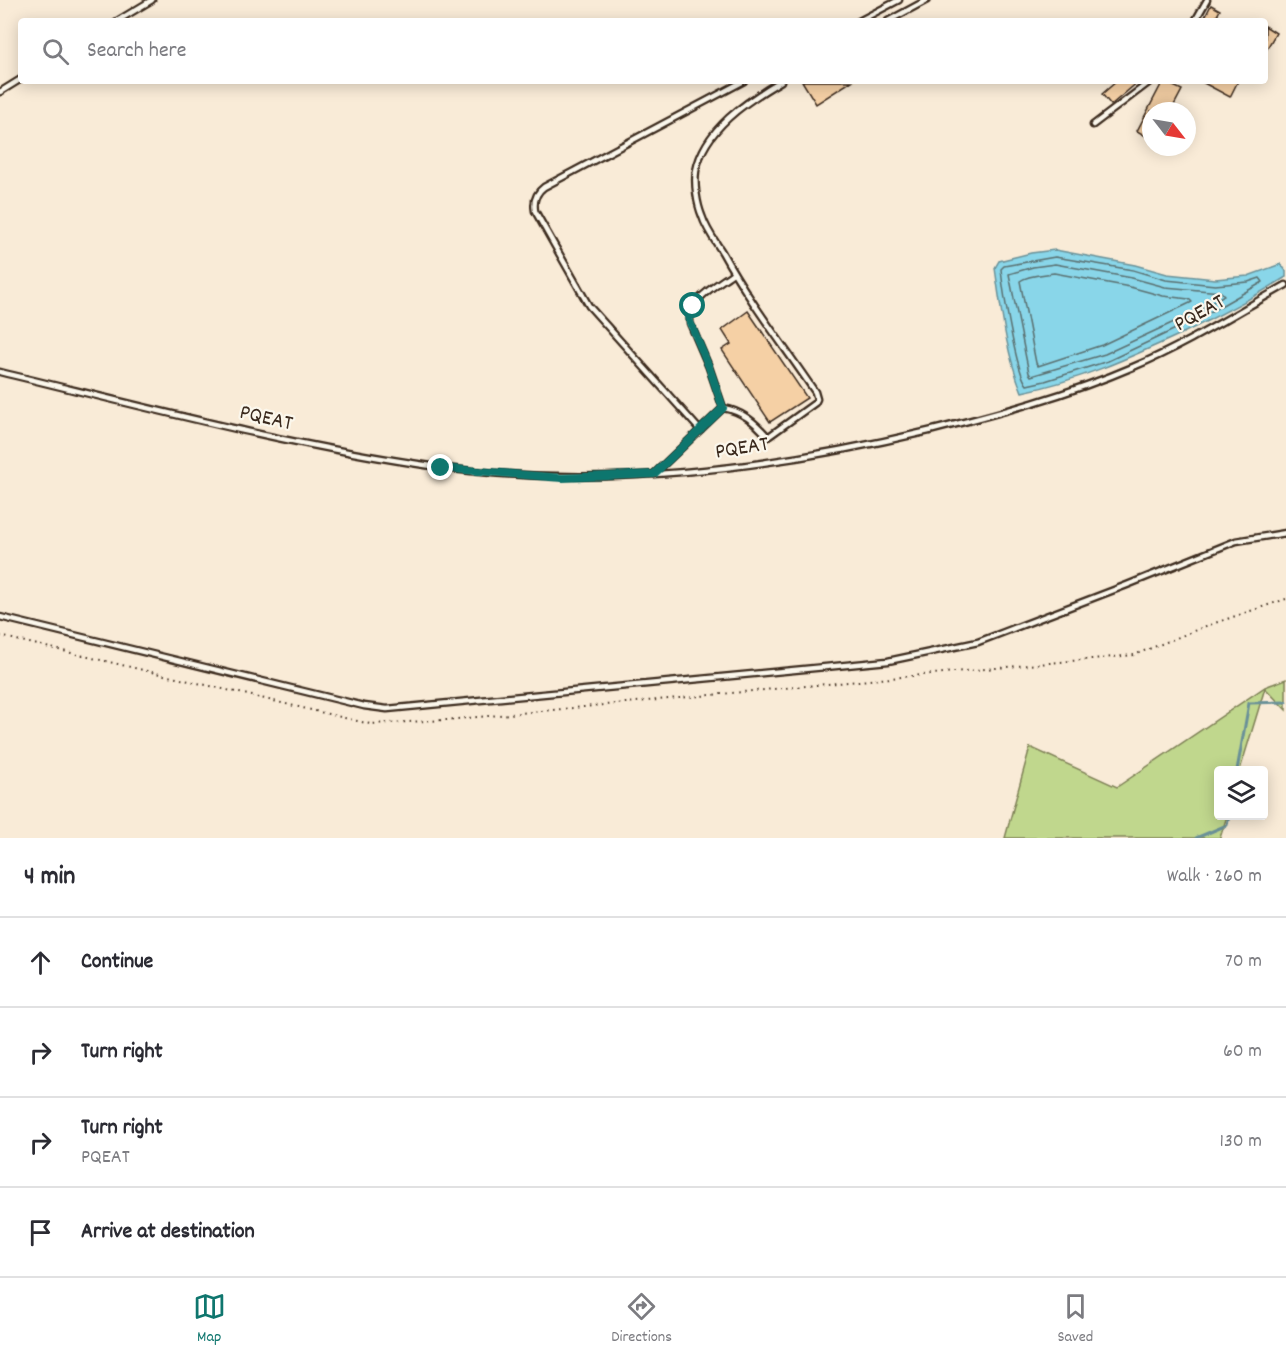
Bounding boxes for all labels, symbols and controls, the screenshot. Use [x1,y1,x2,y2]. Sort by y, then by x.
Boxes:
search box [18,18,1268,84]
icon: search [39,35,72,68]
text: Search here [87,36,186,67]
north arrow [1142,102,1196,156]
street label: PQEAT [1169,287,1231,341]
route start [679,292,705,318]
street label: PQEAT [236,398,296,440]
street label: PQEAT [713,429,771,469]
route end [427,454,453,480]
map controls [1214,766,1268,820]
button: layers [1214,766,1268,820]
text: 4 min [24,859,75,896]
text: Walk · 260 m [1167,863,1262,891]
icon: ahead [24,946,57,979]
text: Continue [81,947,153,978]
text: 70 m [1225,948,1262,976]
icon: right [24,1036,57,1069]
text: Turn right [81,1037,163,1068]
text: 60 m [1223,1038,1262,1066]
text: Turn right [81,1113,163,1144]
icon: right [24,1126,57,1159]
text: 130 m [1220,1128,1262,1156]
text: PQEAT [81,1144,130,1172]
icon: arrive [24,1216,57,1249]
text: Arrive at destination [81,1217,255,1248]
tab: Map [193,1290,226,1349]
tab: Directions [611,1290,672,1349]
tab: Saved [1057,1290,1093,1349]

